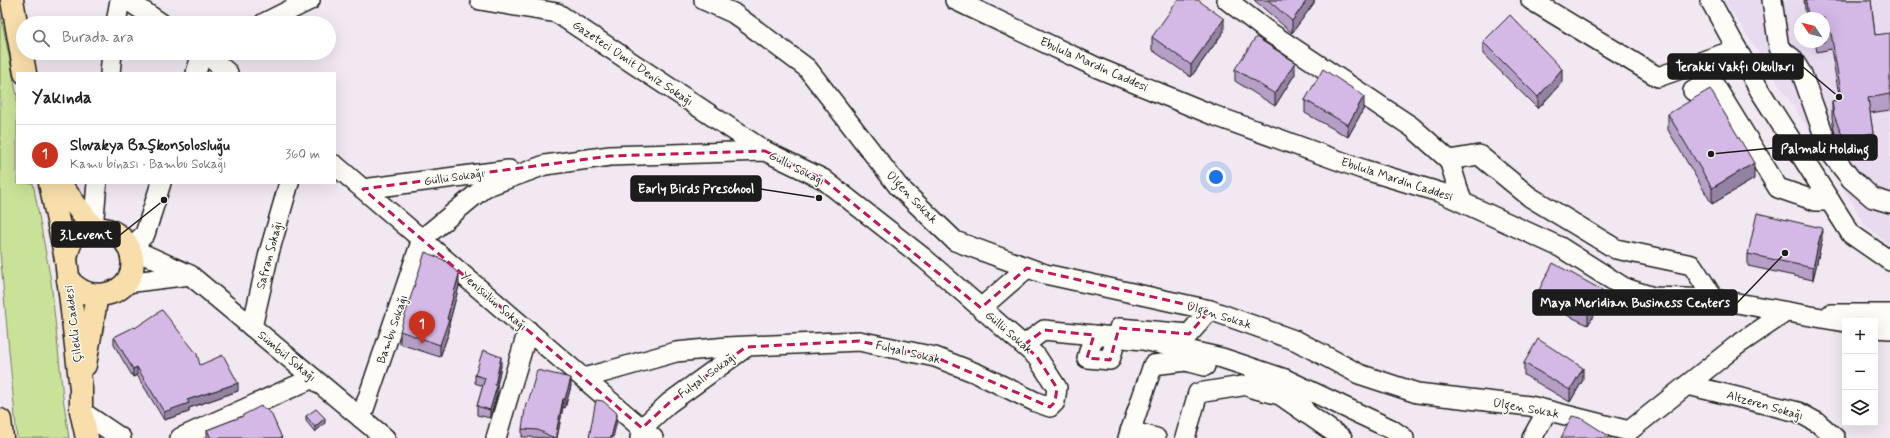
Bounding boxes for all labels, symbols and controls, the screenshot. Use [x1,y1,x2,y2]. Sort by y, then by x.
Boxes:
north arrow [1794,12,1830,48]
search box [16,16,336,60]
street label: Gazeteci Ümit Deniz Sokağı [569,17,696,110]
icon: search [30,27,52,49]
text: Burada ara [62,28,134,48]
street label: Ebulula Mardin Caddesi [1037,34,1150,96]
callout: Terakki Vakfı Okulları [1668,54,1803,79]
text: Terakki Vakfı Okulları [1675,59,1795,76]
text: Yakında [32,87,92,109]
callout: Palmali Holding [1773,135,1877,160]
text: Slovakya Başkonsolosluğu [70,136,230,156]
text: Palmali Holding [1781,141,1869,161]
text: 1 [42,146,48,163]
text: 360 m [285,146,320,163]
street label: Güllü Sokağı [766,148,827,190]
street label: Ebulula Mardin Caddesi [1339,154,1455,206]
text: Kamu binası · Bambu Sokağı [70,156,227,173]
street label: Güllü Sokağı [423,166,485,190]
your location [1206,167,1226,187]
street label: Ülgen Sokak [881,168,940,228]
callout: Early Birds Preschool [631,176,761,201]
text: Early Birds Preschool [638,181,754,198]
street label: Safran Sokağı [253,219,287,291]
callout: 3.Levent [52,222,120,247]
text: 3.Levent [60,227,113,244]
street label: Yenisülün Sokağı [457,268,530,335]
street label: Çilekli Caddesi [61,284,87,363]
callout: Maya Meridian Business Centers [1533,290,1737,315]
street label: Bambu Sokağı [374,293,412,366]
text: Maya Meridian Business Centers [1540,295,1730,312]
street label: Ülgen Sokak [1184,298,1253,334]
street label: Güllü Sokak [981,308,1036,358]
pin: 1 [409,311,435,344]
map controls [1842,318,1878,426]
button: + [1842,318,1878,354]
street label: Sümbül Sokağı [254,328,319,386]
street label: Fulyalı Sokak [874,338,942,368]
street label: Fulyalı Sokağı [675,349,740,402]
button: − [1842,354,1878,390]
street label: Altzeren Sokağı [1725,387,1805,425]
button: layers [1842,390,1878,426]
street label: Ülgen Sokak [1491,395,1560,424]

